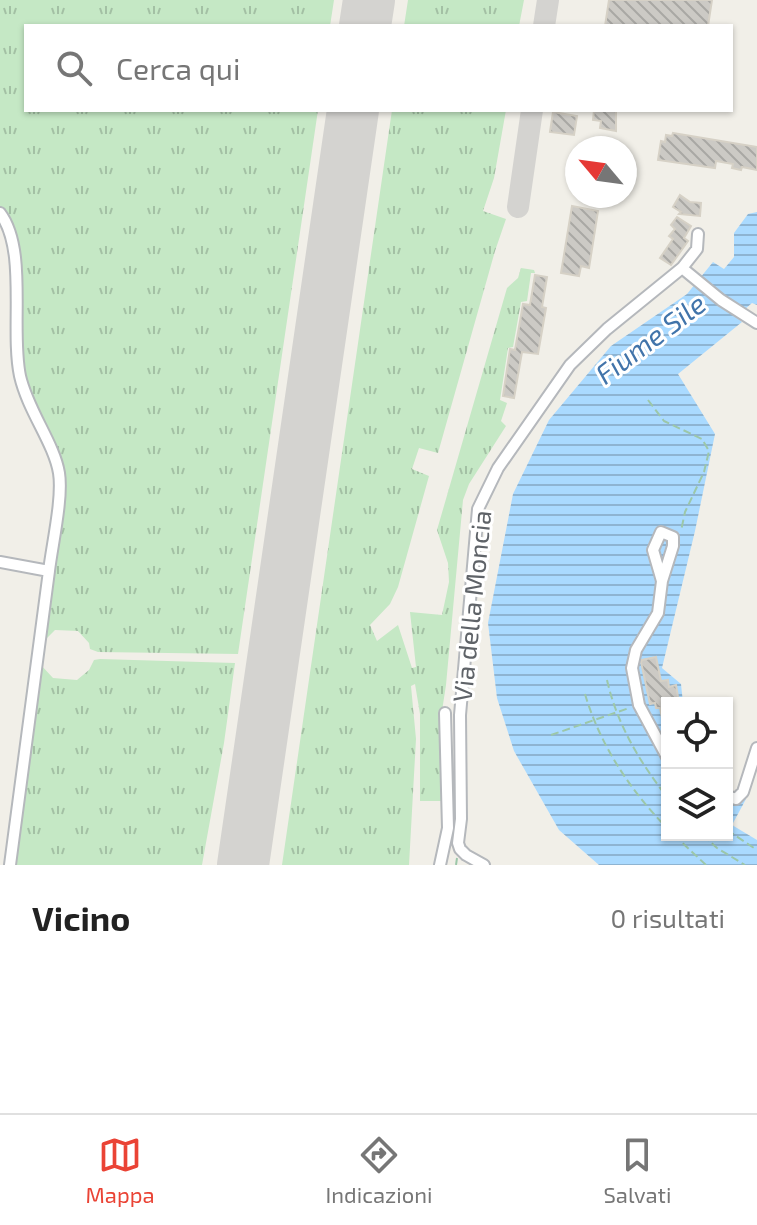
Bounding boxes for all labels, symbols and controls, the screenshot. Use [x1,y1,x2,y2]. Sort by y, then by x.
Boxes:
search box [24,24,733,112]
icon: search [52,46,96,90]
text: Cerca qui [116,50,240,86]
north arrow [565,136,637,208]
water label: Fiume Sile [588,286,712,390]
street label: Via della Moncia [446,508,496,704]
map controls [661,697,733,841]
button: locate [661,697,733,769]
button: layers [661,769,733,841]
text: Vicino [32,897,130,938]
text: 0 risultati [611,902,725,933]
tab: Mappa [86,1133,155,1207]
tab: Indicazioni [326,1133,432,1207]
tab: Salvati [604,1133,671,1207]

